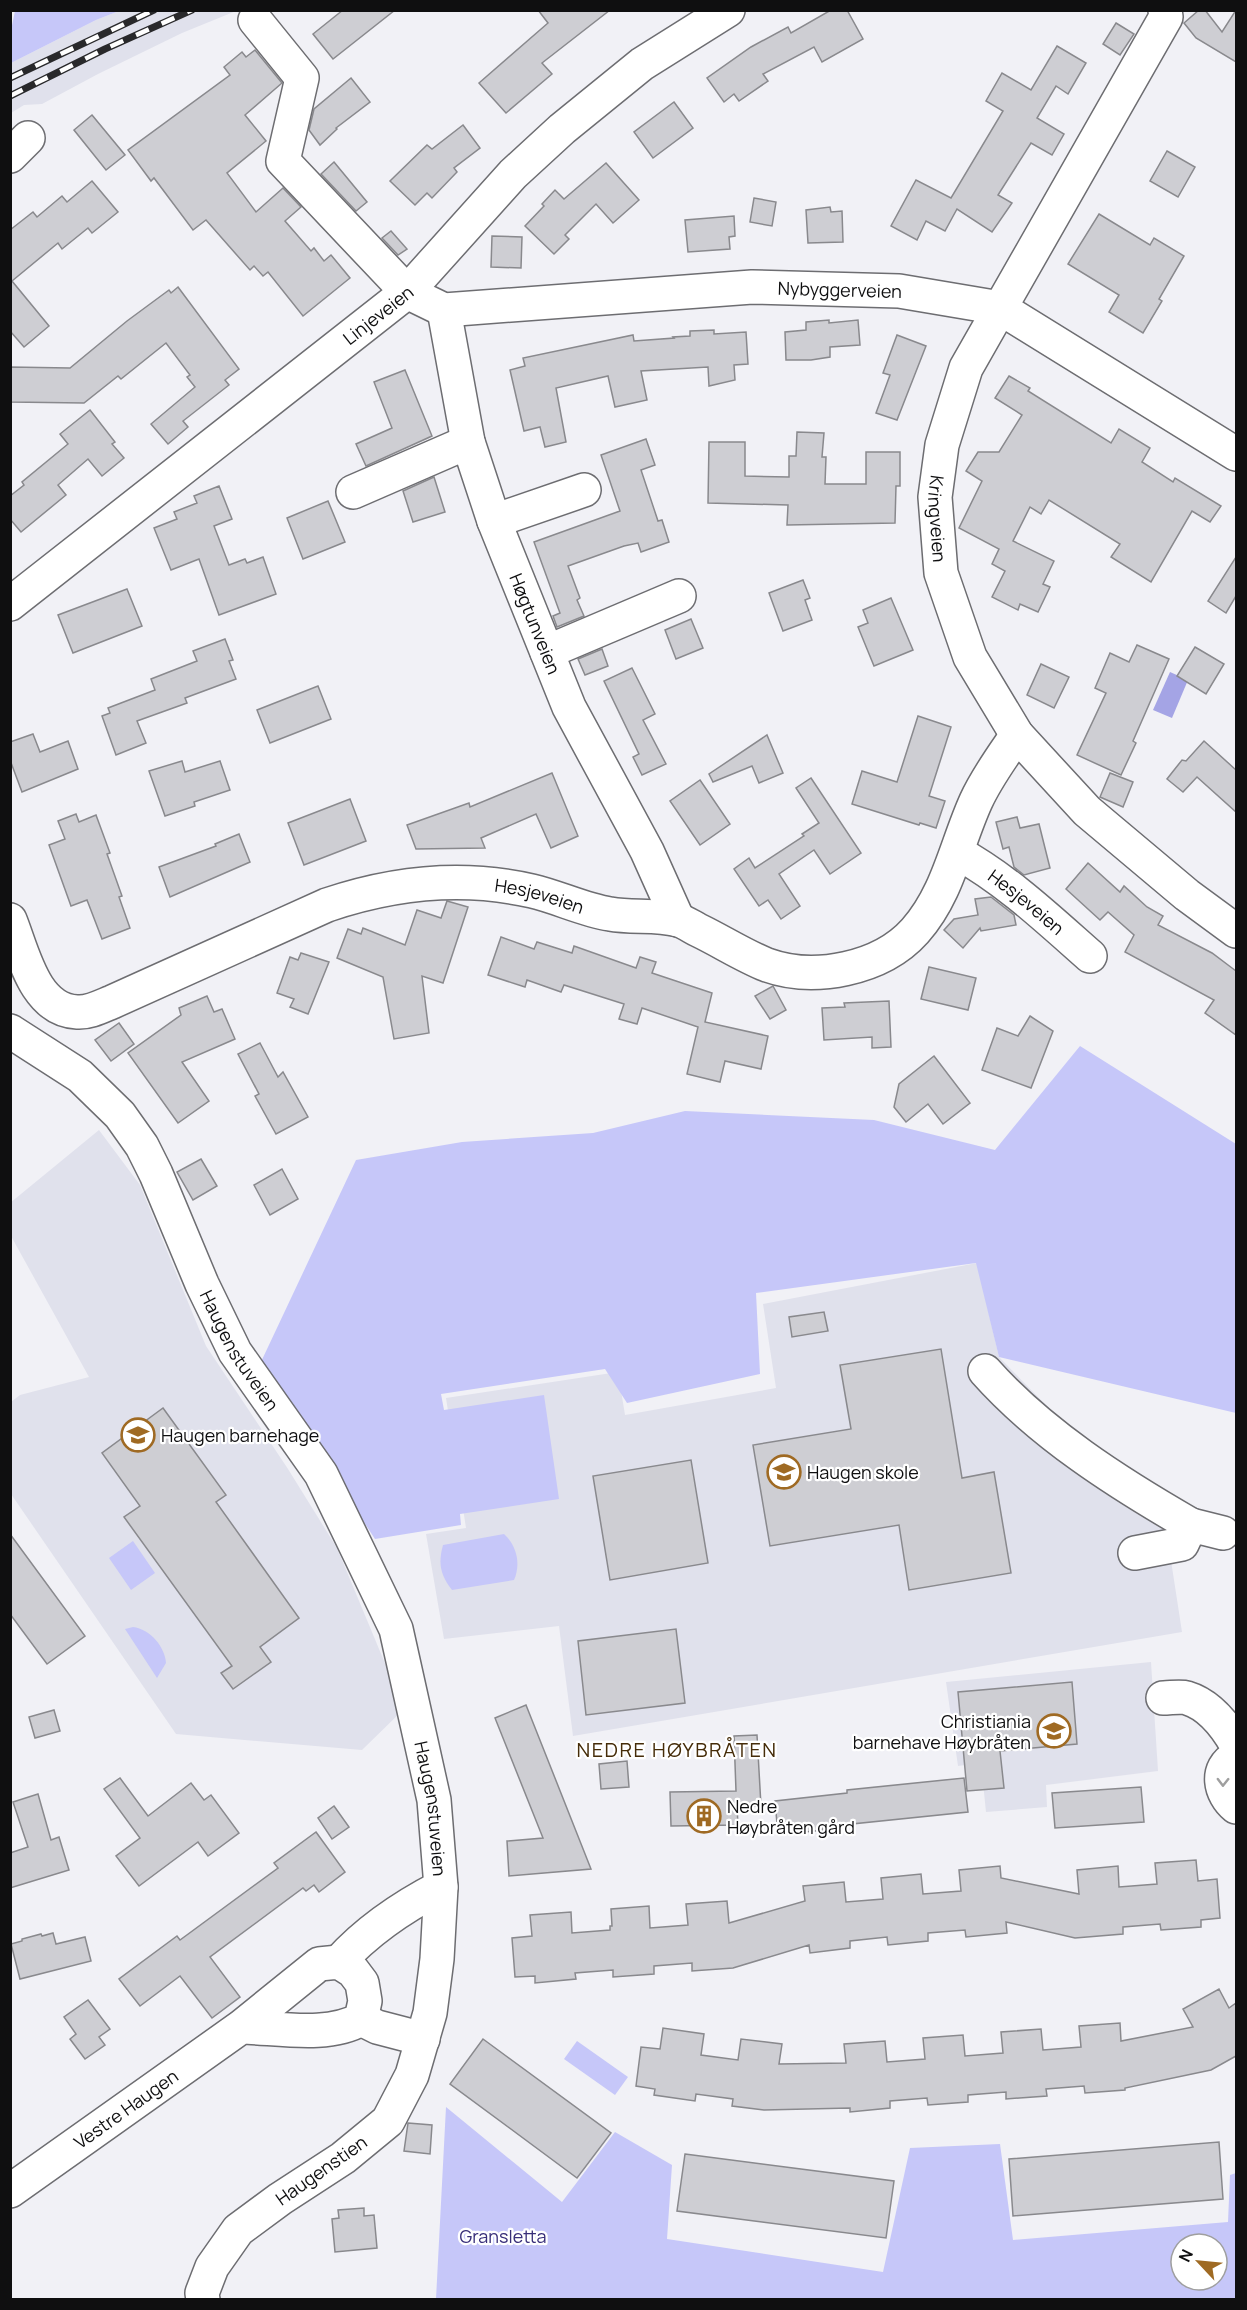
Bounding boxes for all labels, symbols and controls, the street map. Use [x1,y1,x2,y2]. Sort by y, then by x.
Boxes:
street label: Nybyggerveien [777,276,902,303]
street label: Linjeveien [338,280,418,350]
street label: Kringveien [923,474,952,563]
street label: Høgtunveien [504,570,566,678]
street label: Hesjeveien [984,863,1069,940]
street label: Hesjeveien [493,873,587,919]
street label: Haugenstuveien [195,1286,285,1415]
school or university icon: Haugen barnehage [120,1417,156,1453]
place label: Haugen barnehage [161,1423,319,1447]
school or university icon: Haugen skole [766,1454,802,1490]
place label: Haugen skole [807,1460,919,1484]
place label: Christiania barnehave Høybråten [853,1709,1031,1754]
school or university icon: Christiania barnehave Høybråten [1036,1713,1072,1749]
district label: NEDRE HØYBRÅTEN [576,1736,778,1763]
street label: Haugenstuveien [409,1739,452,1877]
one-way arrow [1217,1777,1230,1786]
place label: Nedre Høybråten gård [727,1794,855,1839]
building icon: Nedre Høybråten gård [686,1798,722,1834]
street label: Vestre Haugen [69,2064,183,2154]
street label: Haugenstien [271,2130,371,2210]
park label: Gransletta [459,2224,547,2248]
north arrow [1169,2232,1229,2292]
text: N [1173,2245,1198,2265]

